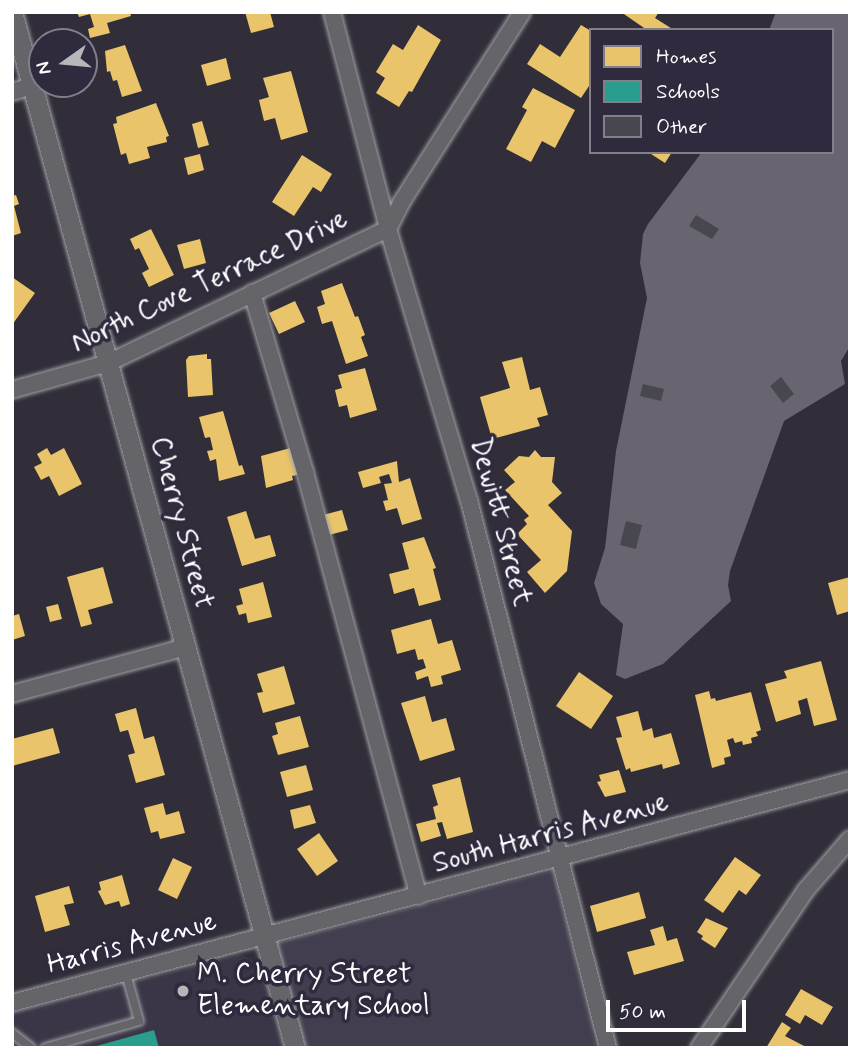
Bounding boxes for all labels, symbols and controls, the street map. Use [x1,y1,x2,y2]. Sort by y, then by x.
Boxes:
north arrow [28,28,98,98]
legend [589,28,834,154]
text: Homes [656,43,716,71]
text: N [30,59,58,77]
text: Schools [656,78,720,106]
text: Other [656,113,707,141]
street label: North Cove Terrace Drive [71,205,349,359]
street label: Cherry Street [142,434,220,612]
street label: Dewitt Street [461,434,539,610]
street label: South Harris Avenue [431,787,671,881]
street label: Harris Avenue [45,906,219,982]
place label: M. Cherry Street Elementary School [197,958,430,1024]
marker: M. Cherry Street Elementary School [175,983,191,999]
scale bar [610,986,750,1030]
text: 50 m [619,998,666,1026]

